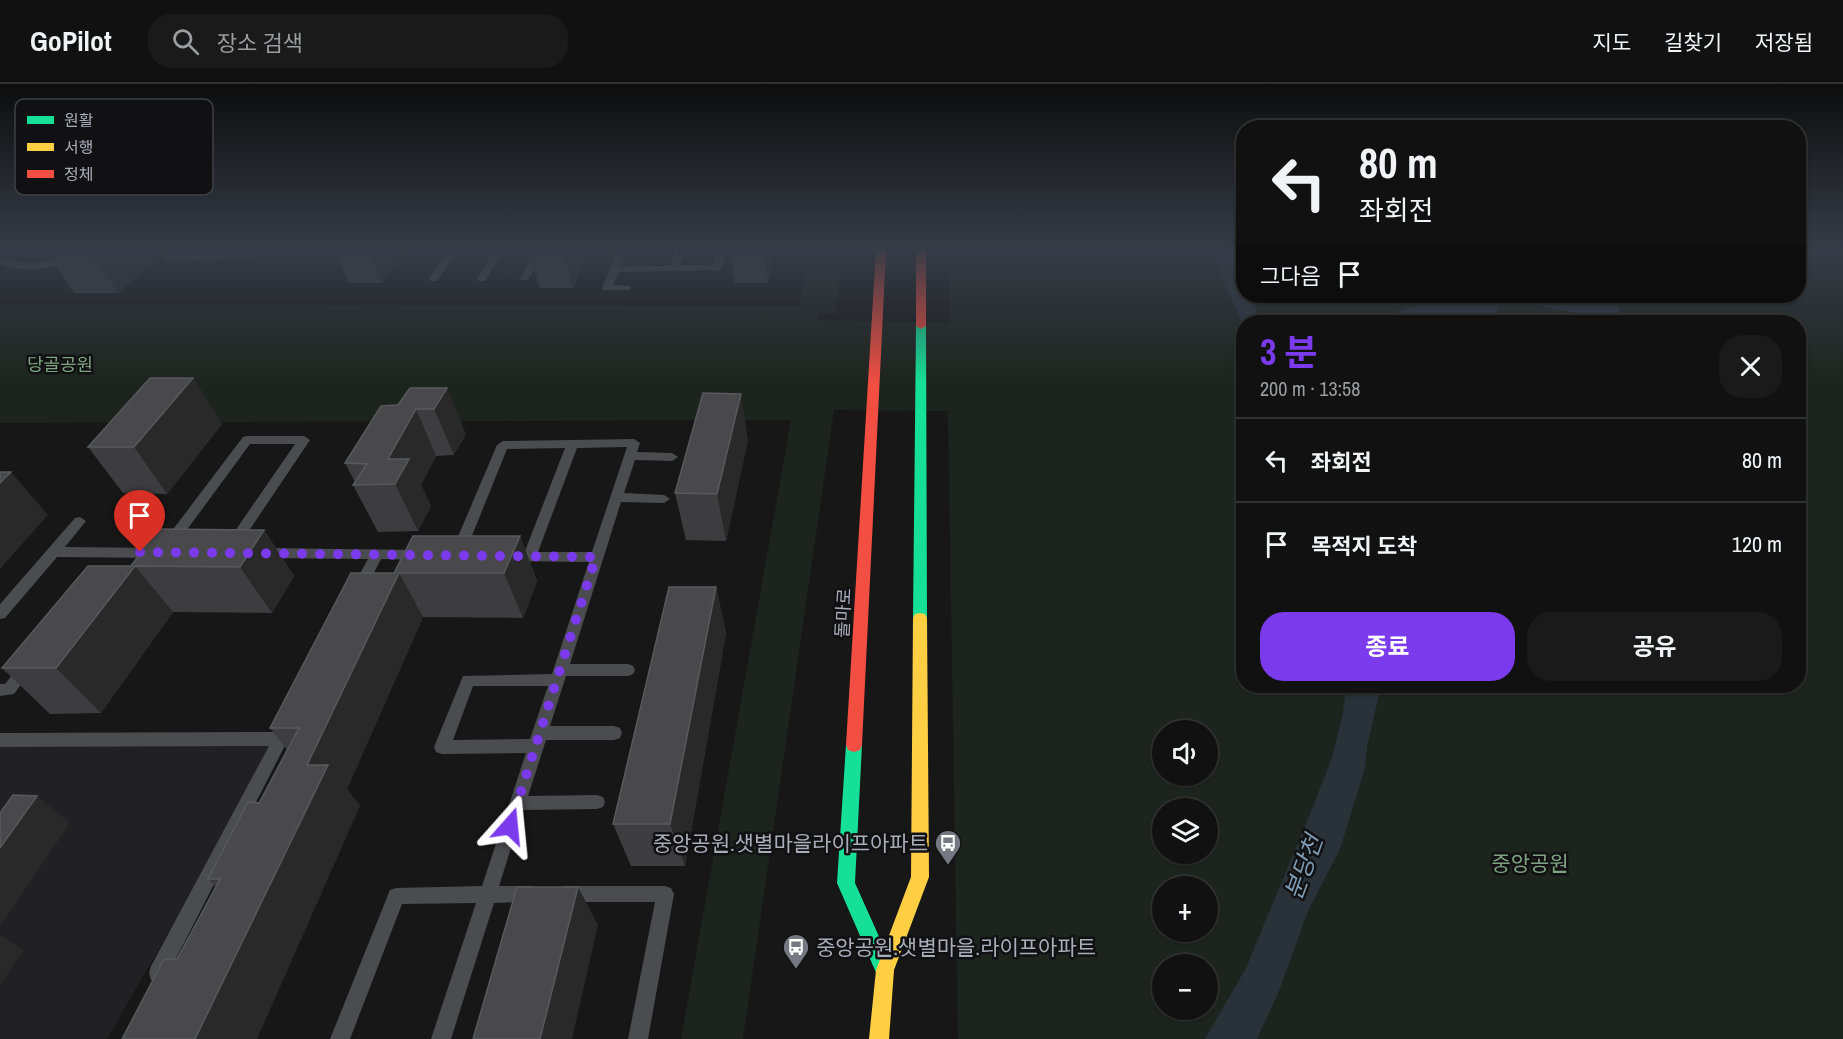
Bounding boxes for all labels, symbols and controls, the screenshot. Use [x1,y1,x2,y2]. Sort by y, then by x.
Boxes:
search box [148,14,568,68]
text: GoPilot [30,22,112,60]
icon: search [169,25,202,58]
text: 장소 검색 [217,28,303,58]
text: 지도 [1592,28,1631,57]
text: 길찾기 [1664,28,1722,57]
text: 저장됨 [1755,28,1813,57]
legend [15,99,213,195]
text: 원활 [64,109,94,131]
text: 80 m [1359,135,1438,191]
text: 서행 [64,136,93,158]
icon: left [1260,144,1338,222]
text: 정체 [64,163,93,185]
text: 좌회전 [1359,192,1434,228]
icon: arrive [1333,258,1366,291]
text: 그다음 [1260,261,1321,291]
text: 3 분 [1260,328,1318,376]
button: close [1719,335,1782,398]
park label: 당골공원 [27,352,93,377]
text: 200 m · 13:58 [1260,375,1360,402]
icon: left [1260,444,1293,477]
text: 80 m [1742,445,1782,475]
text: 좌회전 [1311,447,1372,477]
pin [114,490,165,552]
icon: arrive [123,499,156,532]
icon: arrive [1260,528,1293,561]
text: 120 m [1732,529,1782,559]
text: 목적지 도착 [1311,531,1417,561]
street label: 돌마로 [829,588,857,638]
button: 종료 [1260,612,1515,681]
button: 공유 [1527,612,1782,681]
map controls [1152,720,1218,1020]
button: sound [1152,720,1218,786]
position arrow [478,794,542,858]
button: layers [1152,798,1218,864]
bus stop icon: 중앙공원.샛별마을라이프아파트 [933,828,963,866]
water label: 분당천 [1277,828,1330,904]
place label: 중앙공원.샛별마을라이프아파트 [653,829,928,858]
park label: 중앙공원 [1491,849,1569,878]
button: + [1152,876,1218,942]
bus stop icon: 중앙공원.샛별마을.라이프아파트 [781,932,811,970]
place label: 중앙공원.샛별마을.라이프아파트 [816,933,1096,962]
button: − [1152,954,1218,1020]

